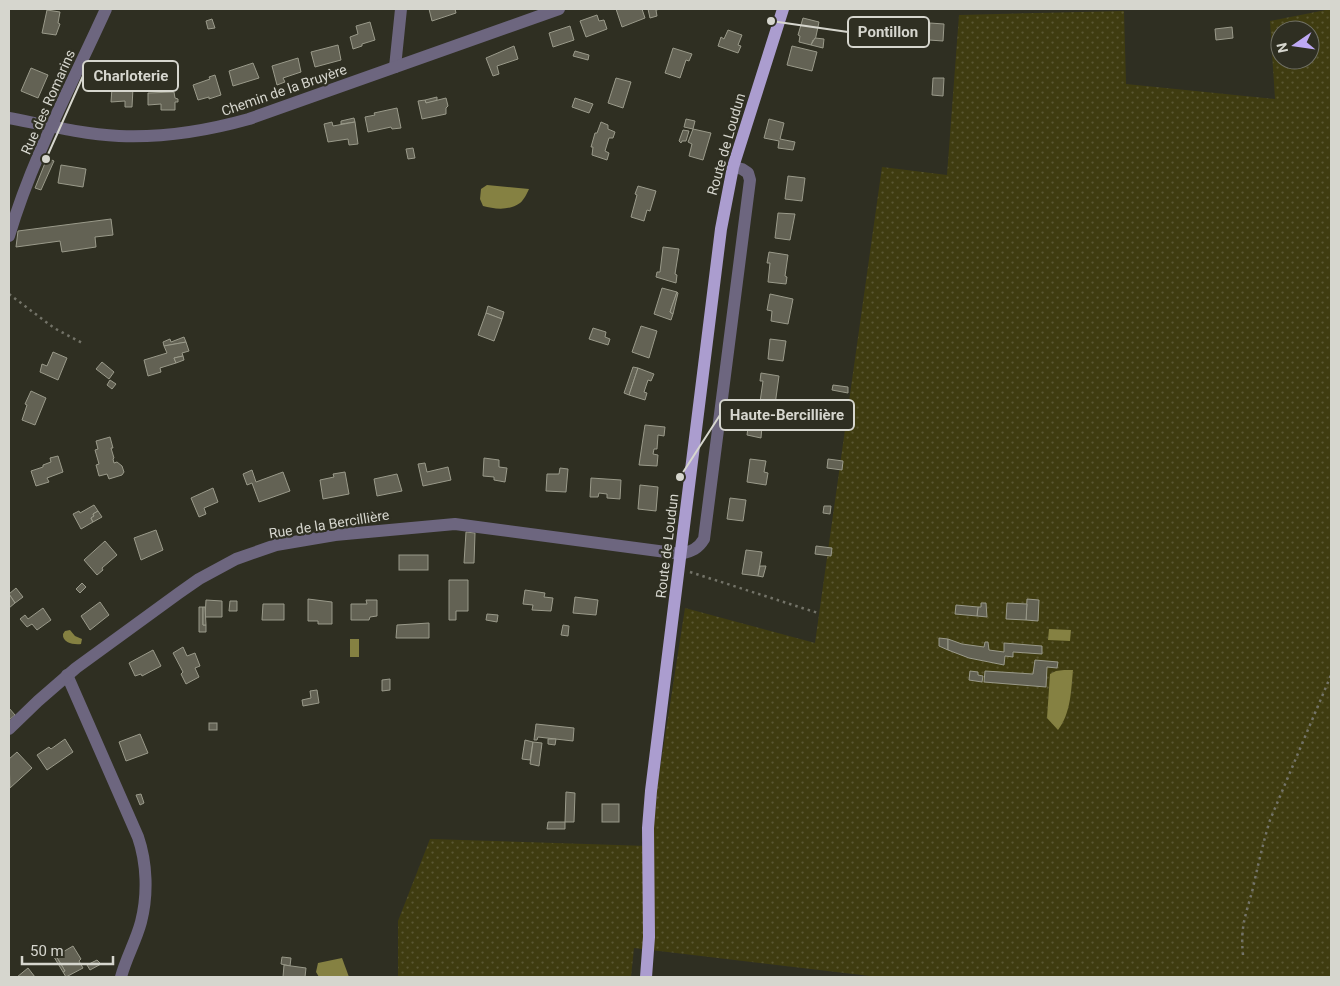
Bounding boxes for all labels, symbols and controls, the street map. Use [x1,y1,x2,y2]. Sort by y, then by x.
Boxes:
callout: Pontillon [848,17,929,47]
north arrow [1270,20,1320,70]
text: Pontillon [858,23,918,41]
text: N [1273,41,1291,55]
street label: Rue des Romarins [18,47,78,157]
callout: Charloterie [83,61,178,91]
street label: Chemin de la Bruyère [219,61,349,119]
text: Charloterie [94,67,168,85]
street label: Route de Loudun [704,91,748,197]
callout: Haute-Bercillière [720,400,854,430]
text: Haute-Bercillière [730,406,844,424]
street label: Route de Loudun [653,493,681,599]
street label: Rue de la Bercillière [268,507,390,541]
scale bar [22,934,114,966]
text: 50 m [30,942,64,960]

